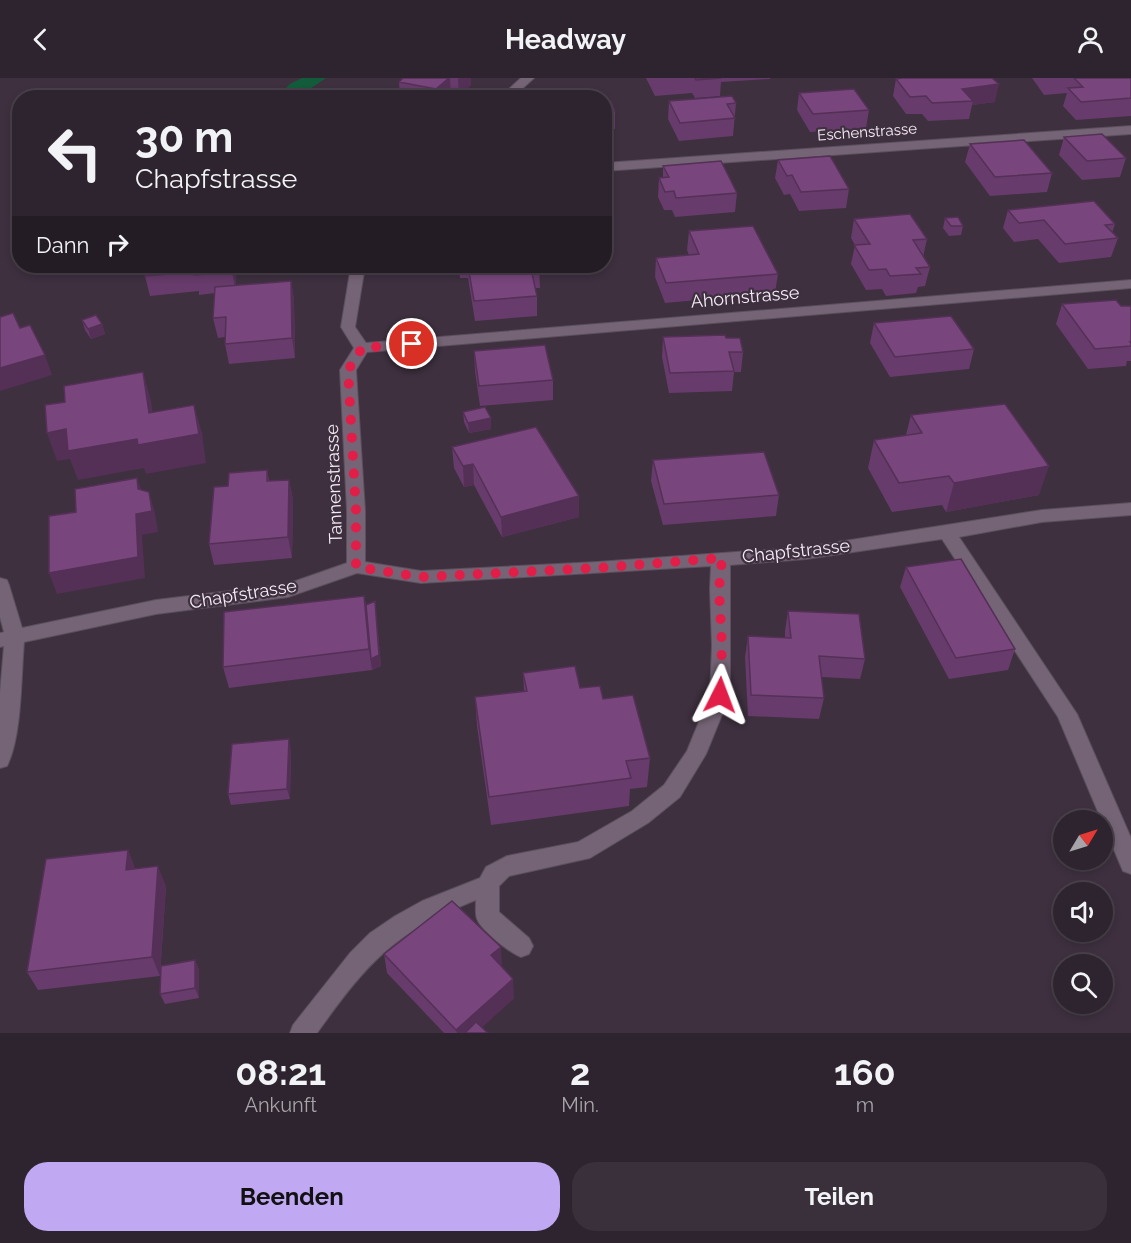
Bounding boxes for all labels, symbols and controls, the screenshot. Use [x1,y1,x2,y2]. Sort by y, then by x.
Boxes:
icon: back [24,23,57,56]
icon: person [1074,23,1107,56]
text: Headway [505,24,626,55]
text: 30 m [135,113,233,162]
icon: left [36,114,114,192]
street label: Eschenstrasse [817,120,918,144]
text: Chapfstrasse [135,163,297,194]
icon: right [101,228,134,261]
text: Dann [36,232,89,258]
street label: Ahornstrasse [690,281,801,312]
pin [386,318,437,369]
icon: arrive [395,327,428,360]
street label: Tannenstrasse [321,423,346,544]
street label: Chapfstrasse [741,534,851,567]
street label: Chapfstrasse [188,575,298,612]
position arrow [688,663,752,727]
north arrow [1053,810,1113,870]
map controls [1053,810,1113,1014]
button: sound [1053,882,1113,942]
button: search [1053,954,1113,1014]
text: 08:21 [235,1051,326,1093]
text: 2 [570,1051,590,1093]
text: 160 [834,1051,896,1093]
text: Ankunft [244,1093,317,1117]
text: Min. [561,1093,599,1117]
text: m [856,1093,874,1117]
button: Beenden [24,1162,560,1231]
button: Teilen [572,1162,1107,1231]

